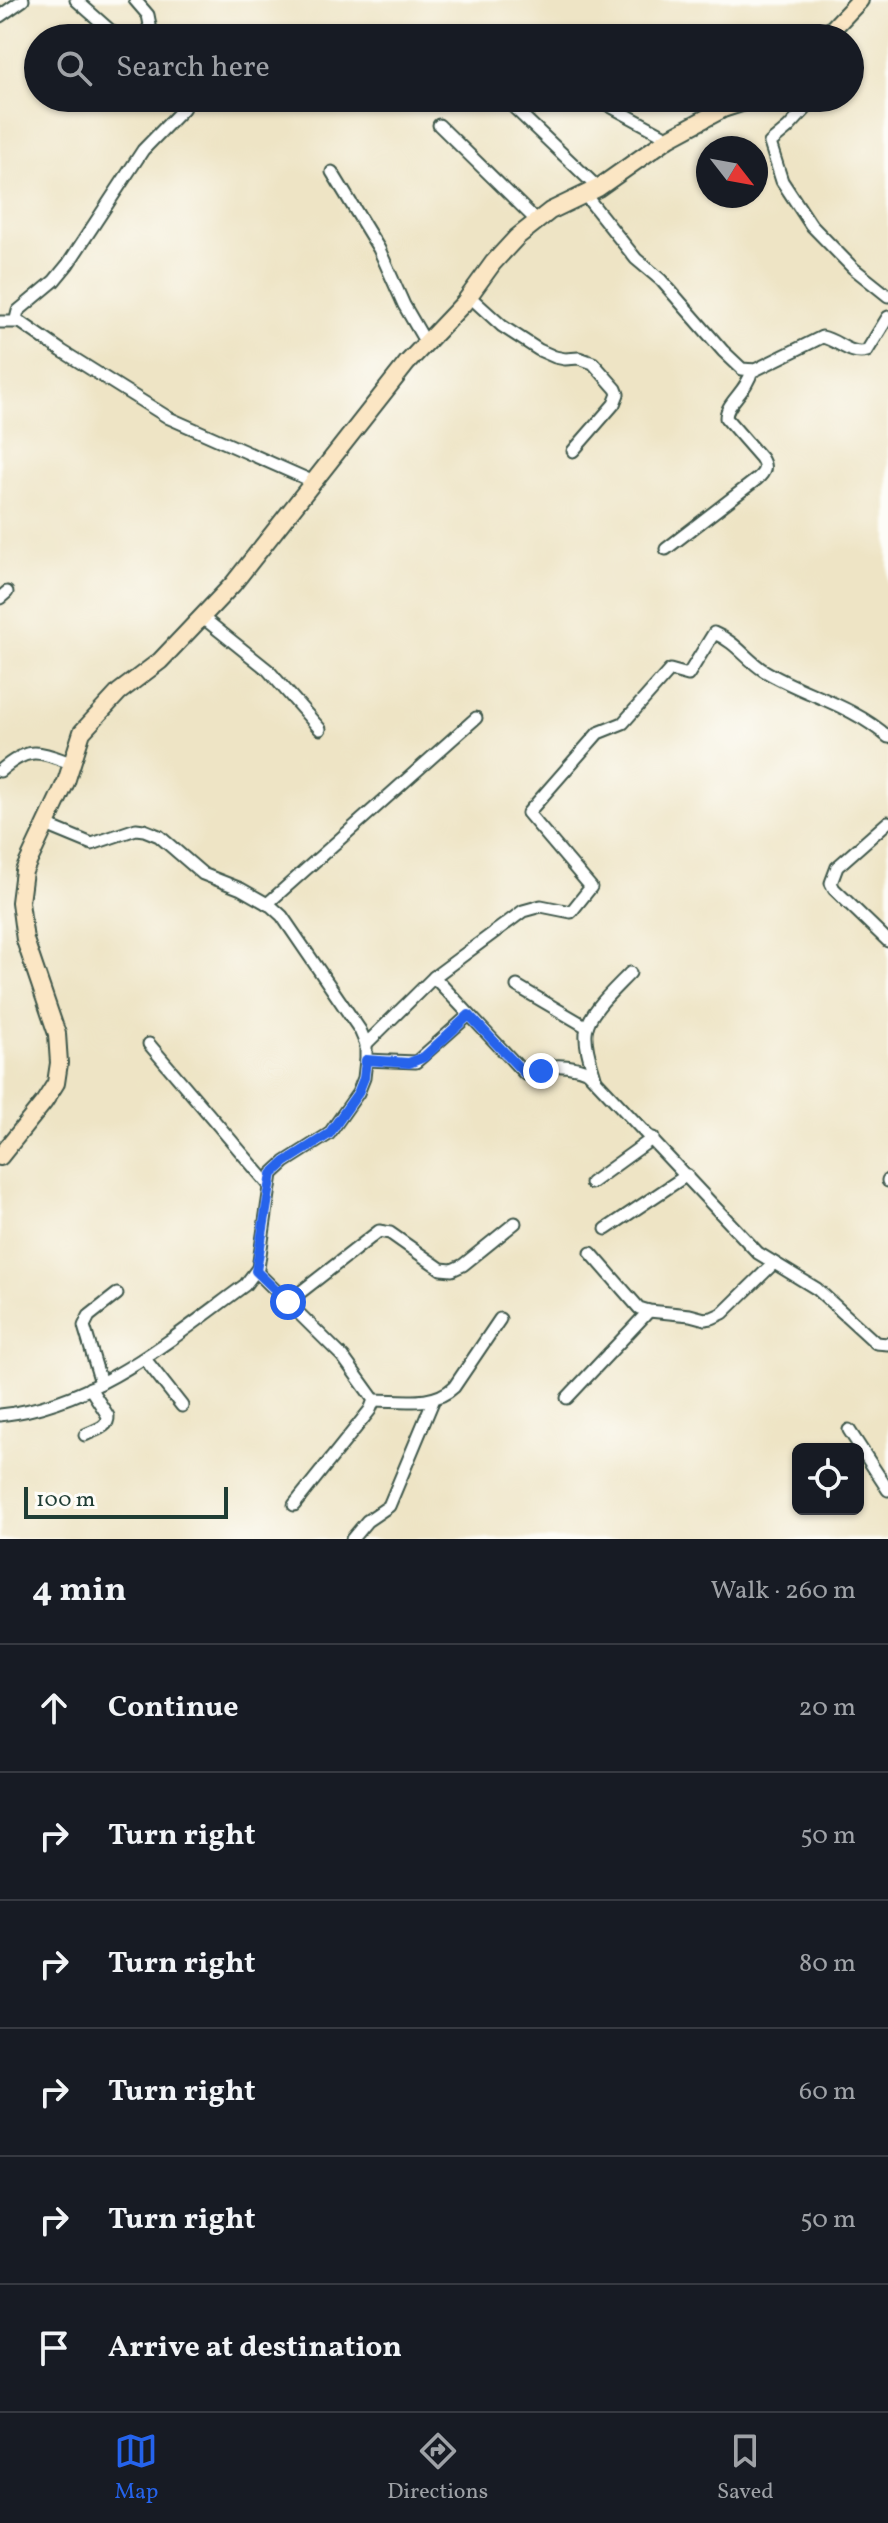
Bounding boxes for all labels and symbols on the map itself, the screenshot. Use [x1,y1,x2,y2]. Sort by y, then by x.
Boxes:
north arrow [696,136,768,208]
route end [523,1053,559,1089]
route start [270,1284,306,1320]
scale bar [24,1483,228,1519]

